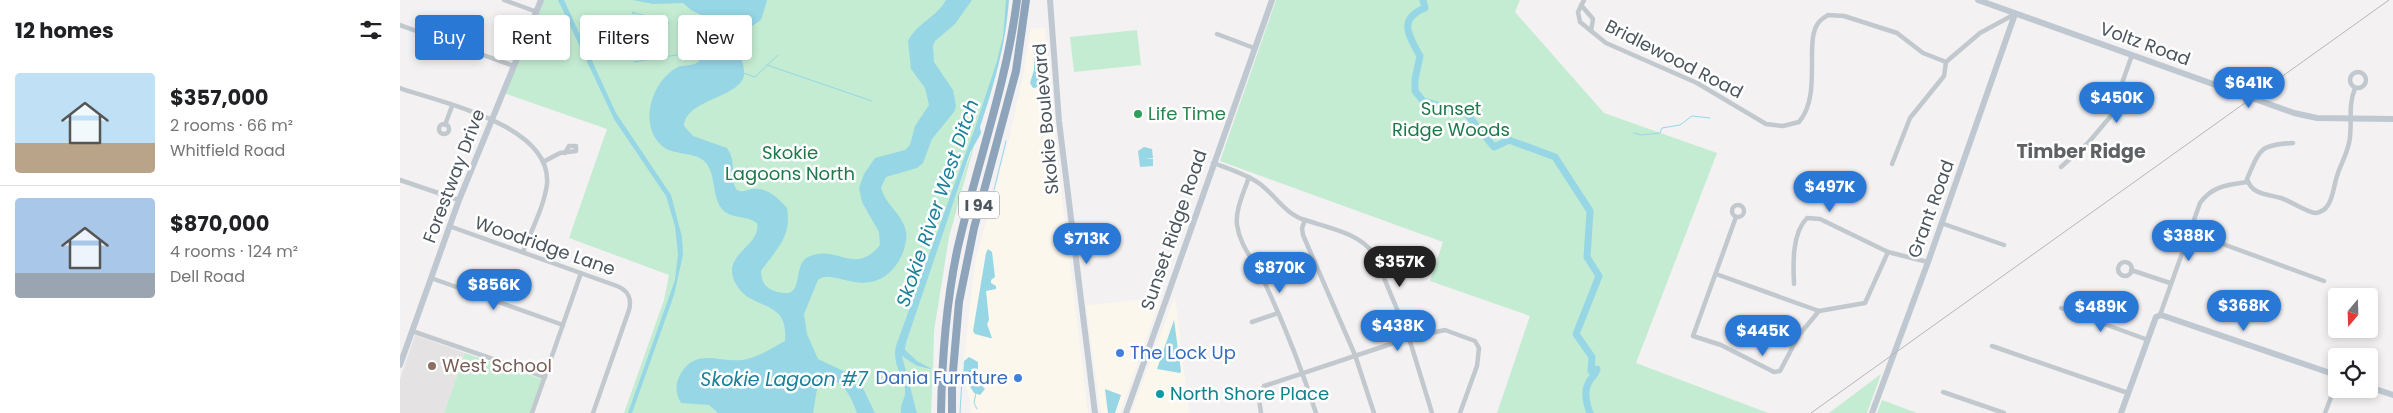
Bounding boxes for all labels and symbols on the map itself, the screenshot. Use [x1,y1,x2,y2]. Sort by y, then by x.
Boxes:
street label: Bridlewood Road [1601,13,1747,104]
street label: Voltz Road [2097,16,2194,71]
street label: Skokie Boulevard [1026,42,1065,196]
pin: $641K [2214,66,2284,109]
pin: $450K [2082,82,2152,124]
water label: Skokie River West Ditch [889,96,986,311]
park label: Sunset Ridge Woods [1392,96,1510,142]
place label: Life Time [1148,101,1226,126]
street label: Forestway Drive [417,105,491,246]
marker: Life Time [1132,108,1144,120]
district label: Timber Ridge [2016,138,2146,165]
park label: Skokie Lagoons North [725,140,855,186]
street label: Sunset Ridge Road [1134,146,1213,313]
street label: Grant Road [1901,156,1960,261]
pin: $497K [1795,170,1865,213]
road number: I 94 [959,192,999,218]
street label: Woodridge Lane [472,210,619,281]
pin: $388K [2154,220,2224,262]
pin: $713K [1052,222,1122,265]
pin: $357K [1365,246,1435,288]
pin: $870K [1245,252,1315,294]
pin: $856K [459,268,529,311]
north arrow [2328,288,2378,338]
pin: $489K [2066,290,2136,333]
pin: $368K [2209,290,2279,332]
pin: $438K [1363,310,1433,352]
pin: $445K [1728,314,1798,357]
place label: The Lock Up [1130,340,1236,365]
marker: The Lock Up [1114,347,1126,359]
place label: West School [442,353,552,378]
marker: West School [426,360,438,372]
place label: Dania Furnture [875,365,1008,390]
water label: Skokie Lagoon #7 [700,366,869,393]
marker: Dania Furnture [1012,372,1024,384]
place label: North Shore Place [1170,381,1329,406]
marker: North Shore Place [1154,388,1166,400]

